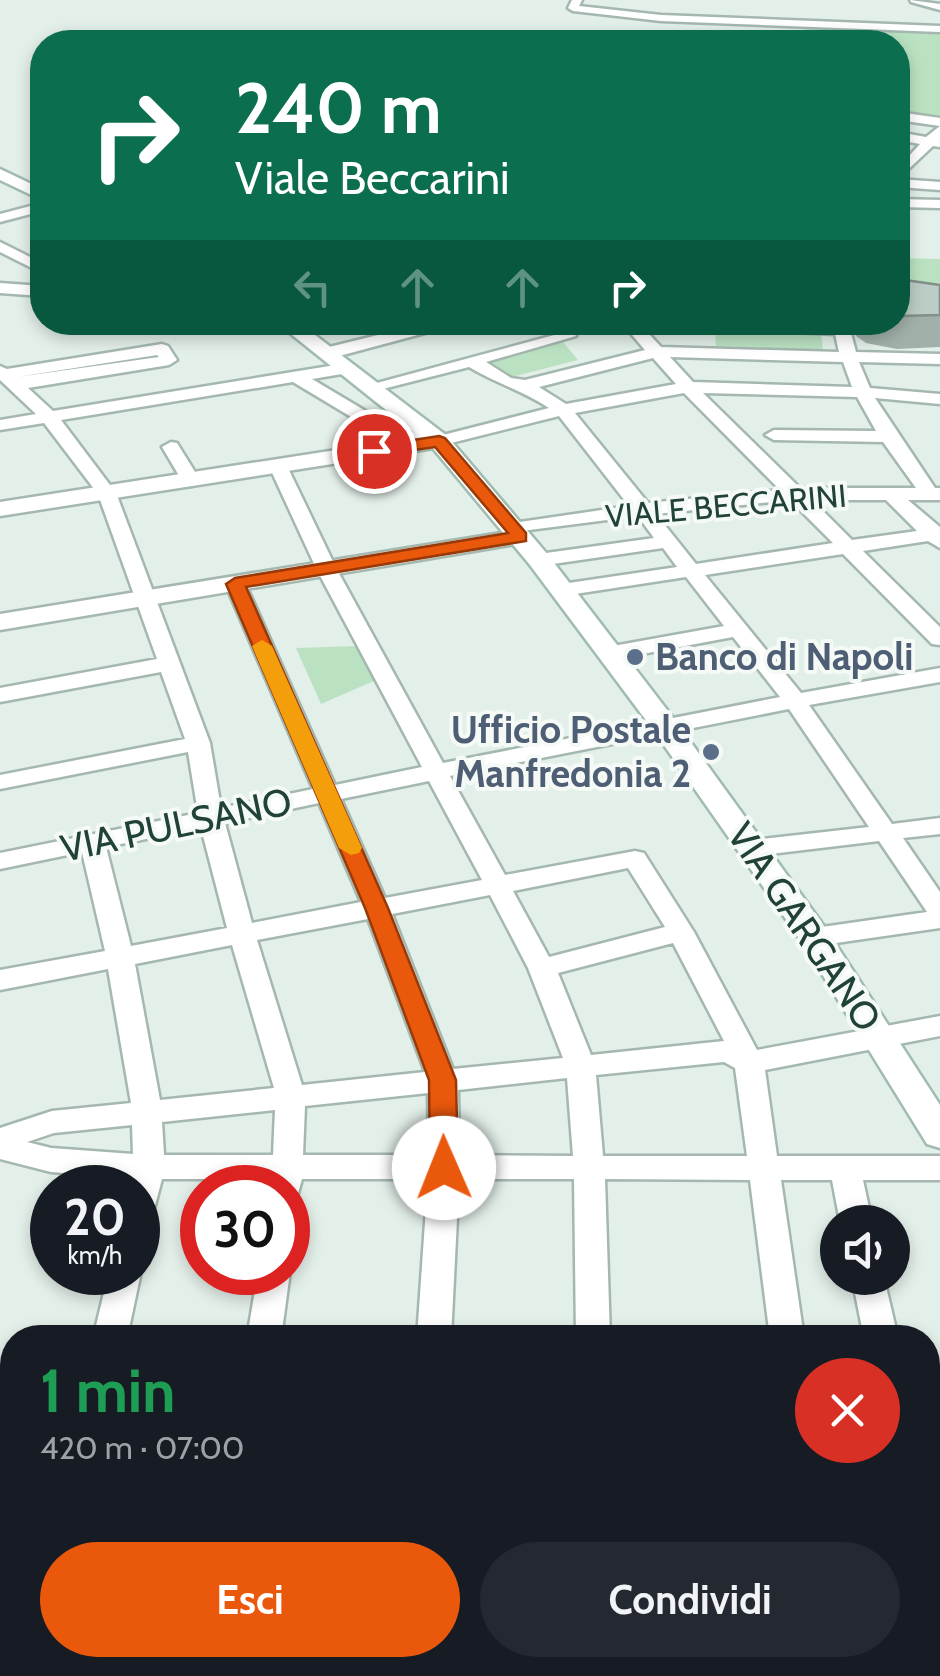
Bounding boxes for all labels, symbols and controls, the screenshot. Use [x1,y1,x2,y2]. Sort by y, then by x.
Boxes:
text: 240 m [235,65,442,151]
icon: right [70,70,200,200]
text: Viale Beccarini [235,151,510,205]
icon: left [285,260,340,315]
icon: ahead [390,260,445,315]
icon: ahead [495,260,550,315]
icon: right [600,260,655,315]
pin [332,409,417,494]
icon: arrive [347,424,402,479]
street label: VIALE BECCARINI [604,476,848,535]
place label: Banco di Napoli [655,633,913,680]
marker: Banco di Napoli [624,646,646,668]
place label: Ufficio Postale Manfredonia 2 [451,706,691,797]
marker: Ufficio Postale Manfredonia 2 [700,741,722,763]
street label: VIA PULSANO [56,777,296,872]
street label: VIA GARGANO [717,813,891,1040]
position arrow [392,1116,496,1220]
speed limit sign: 30 [180,1165,310,1295]
text: 20 [64,1187,126,1248]
map controls [820,1205,910,1295]
button: sound [820,1205,910,1295]
text: km/h [68,1240,122,1270]
text: 1 min [40,1354,175,1427]
button: close [795,1358,900,1463]
text: 420 m · 07:00 [40,1428,244,1467]
button: Esci [40,1542,460,1657]
button: Condividi [480,1542,900,1657]

